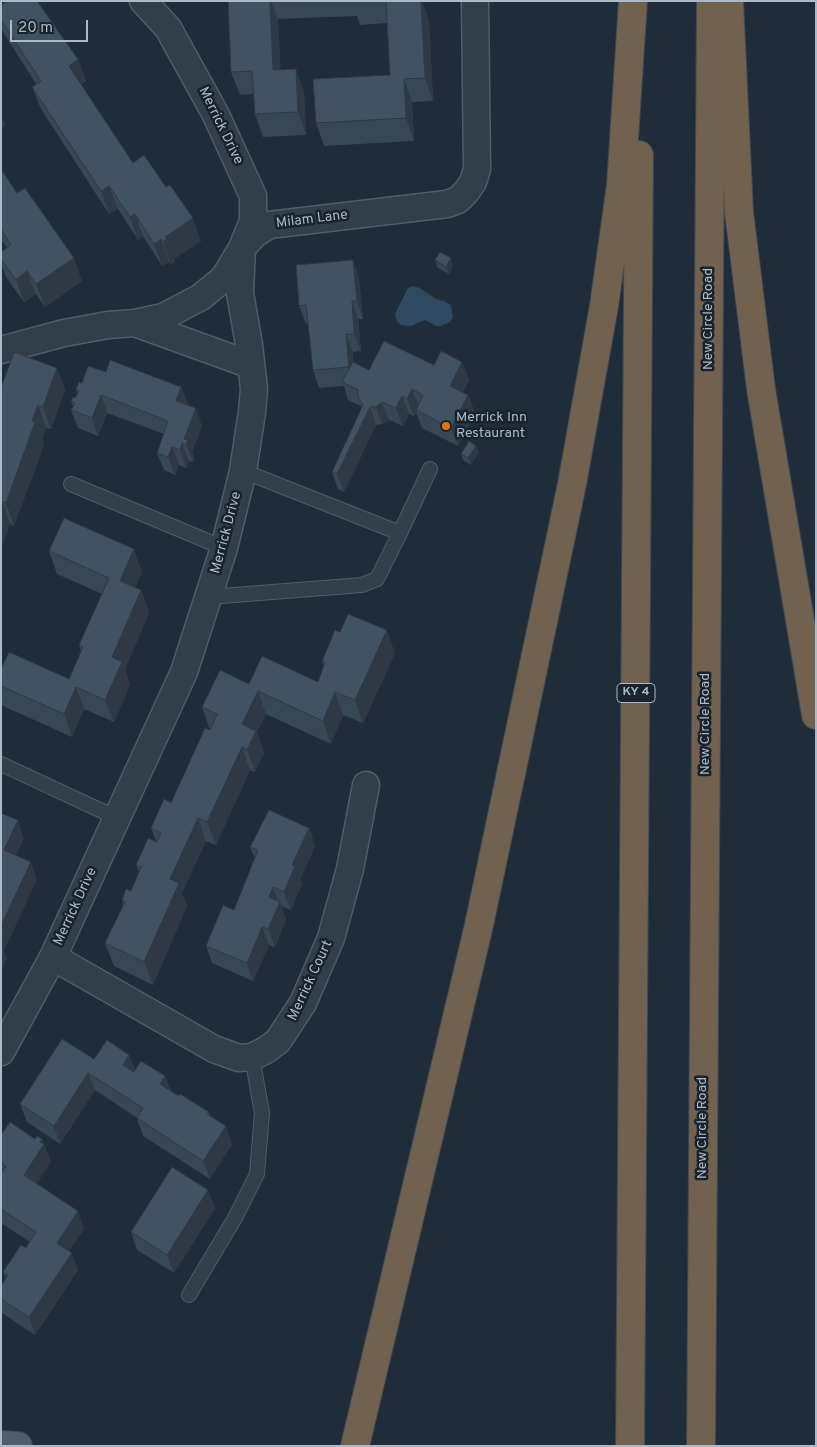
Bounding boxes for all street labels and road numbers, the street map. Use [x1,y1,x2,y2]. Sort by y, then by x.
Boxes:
street label: Merrick Drive [194,84,246,168]
street label: Milam Lane [275,207,349,233]
street label: New Circle Road [701,268,717,370]
street label: Merrick Drive [208,490,246,576]
street label: New Circle Road [698,673,714,775]
road number: KY 4 [617,684,655,702]
street label: Merrick Drive [51,865,101,949]
street label: Merrick Court [285,938,337,1024]
street label: New Circle Road [695,1077,711,1179]

